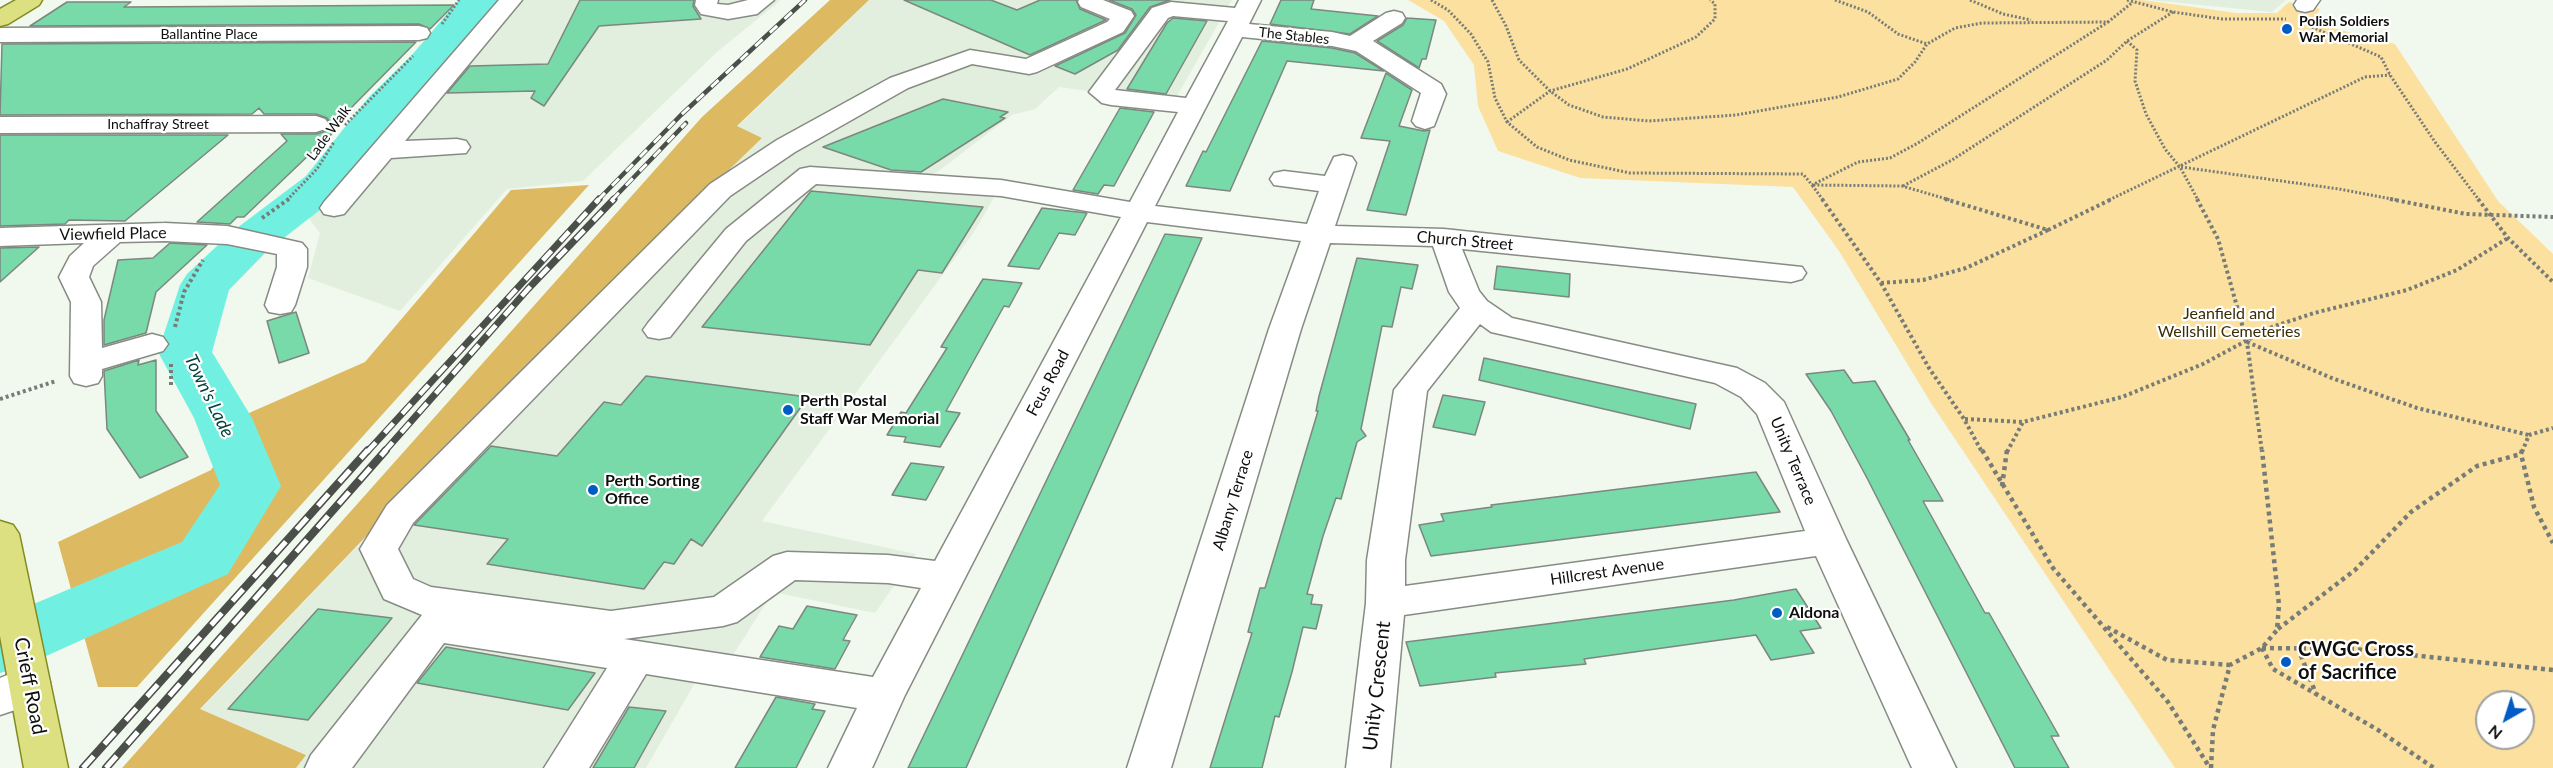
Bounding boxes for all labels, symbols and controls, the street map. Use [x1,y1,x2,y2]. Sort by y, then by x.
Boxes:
place label: Polish Soldiers War Memorial [2299,13,2389,46]
marker: Polish Soldiers War Memorial [2280,22,2294,36]
street label: The Stables [1258,24,1330,48]
street label: Ballantine Place [160,26,258,42]
street label: Lade Walk [303,102,355,164]
street label: Inchaffray Street [107,116,209,132]
street label: Viewfield Place [59,223,167,245]
street label: Church Street [1416,227,1514,255]
park label: Jeanfield and Wellshill Cemeteries [2158,304,2300,342]
street label: Feus Road [1023,347,1073,419]
water label: Town's Lade [180,351,238,441]
place label: Perth Postal Staff War Memorial [800,391,939,429]
marker: Perth Postal Staff War Memorial [781,403,795,417]
street label: Unity Terrace [1766,414,1820,508]
street label: Albany Terrace [1209,448,1257,552]
place label: Perth Sorting Office [605,471,700,509]
marker: Perth Sorting Office [586,483,600,497]
street label: Hillcrest Avenue [1549,555,1665,589]
place label: Aldona [1789,603,1839,623]
marker: Aldona [1770,606,1784,620]
street label: Unity Crescent [1358,620,1396,752]
street label: Crieff Road [9,635,51,737]
place label: CWGC Cross of Sacrifice [2298,638,2414,685]
marker: CWGC Cross of Sacrifice [2279,655,2293,669]
north arrow [2475,690,2535,750]
text: N [2484,722,2505,744]

